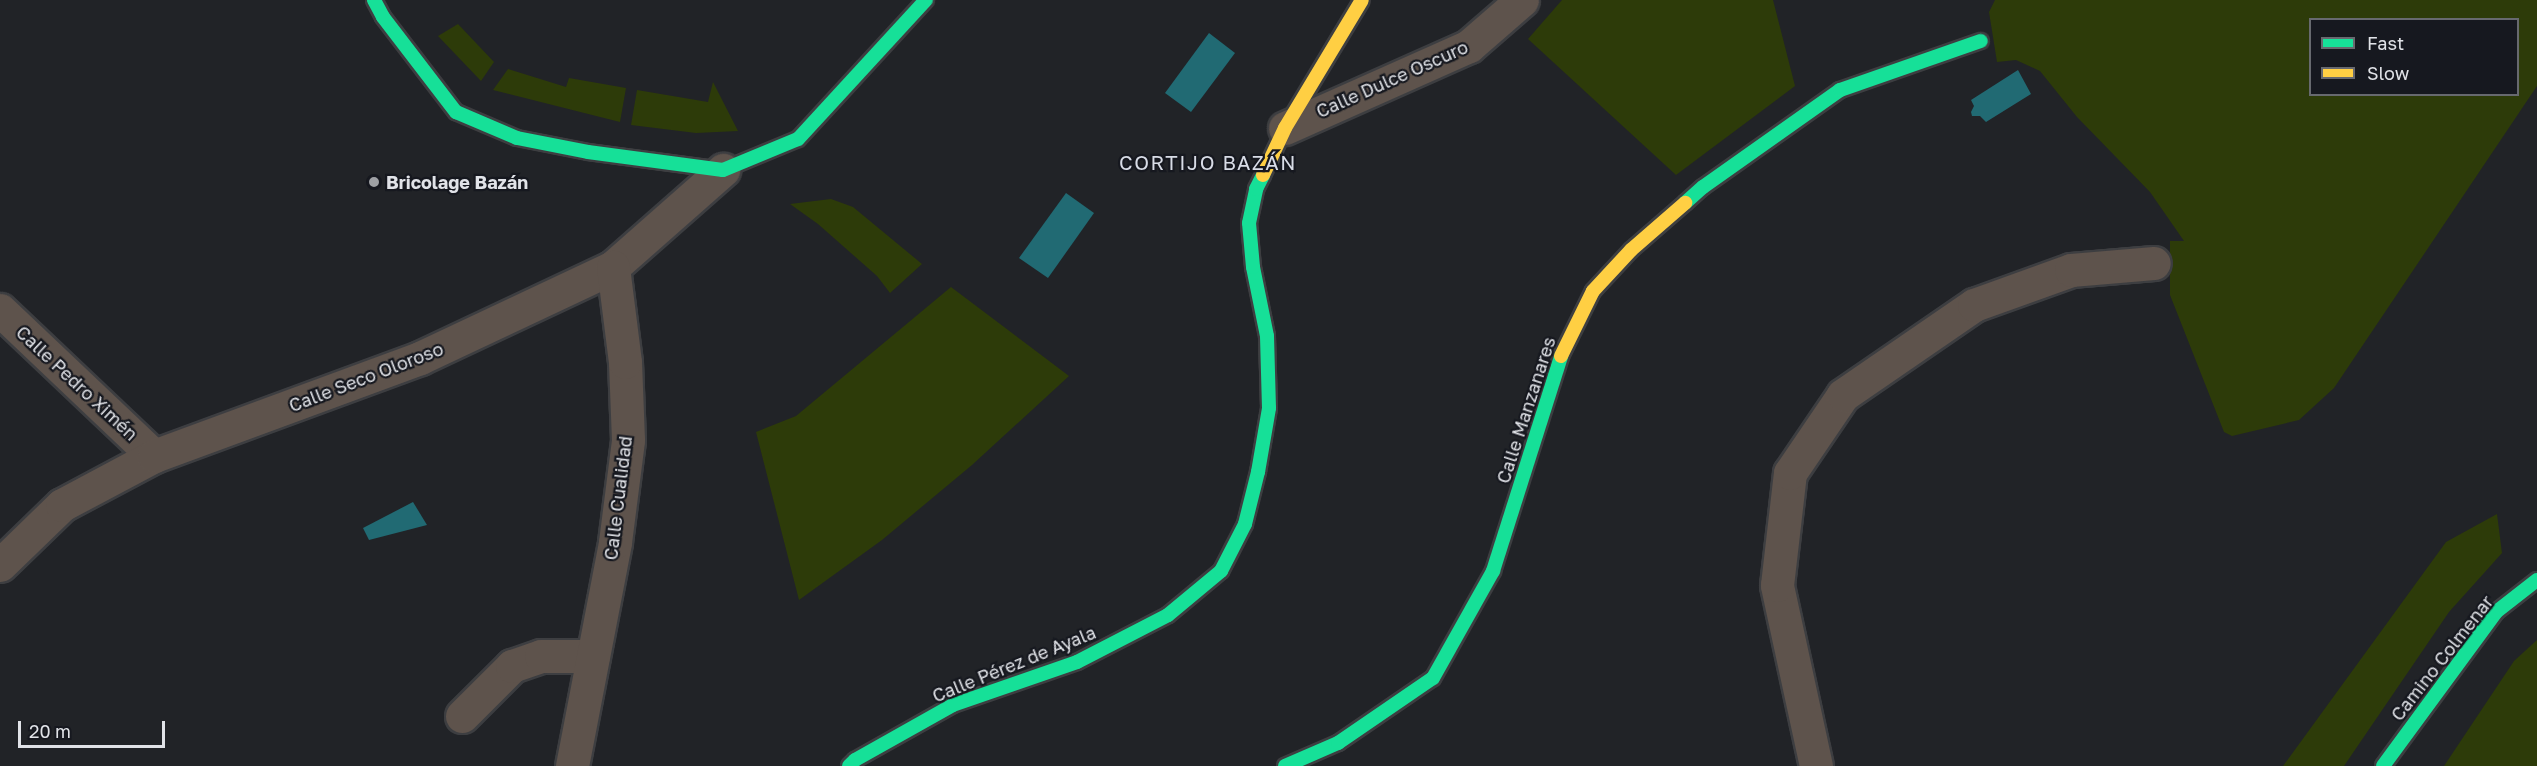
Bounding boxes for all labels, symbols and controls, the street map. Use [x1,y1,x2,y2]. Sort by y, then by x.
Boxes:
legend [2309,18,2519,96]
text: Fast [2367,32,2404,54]
street label: Calle Dulce Oscuro [1313,36,1471,122]
text: Slow [2367,62,2409,84]
district label: CORTIJO BAZÁN [1119,150,1297,174]
place label: Bricolage Bazán [386,171,528,193]
marker: Bricolage Bazán [367,175,381,189]
street label: Calle Pedro Ximén [12,321,142,445]
street label: Calle Manzanares [1492,334,1560,486]
street label: Calle Seco Oloroso [286,338,446,416]
street label: Calle Cualidad [600,435,636,561]
street label: Camino Colmenar [2386,591,2498,725]
street label: Calle Pérez de Ayala [929,621,1099,707]
scale bar [21,709,168,747]
text: 20 m [29,720,71,742]

